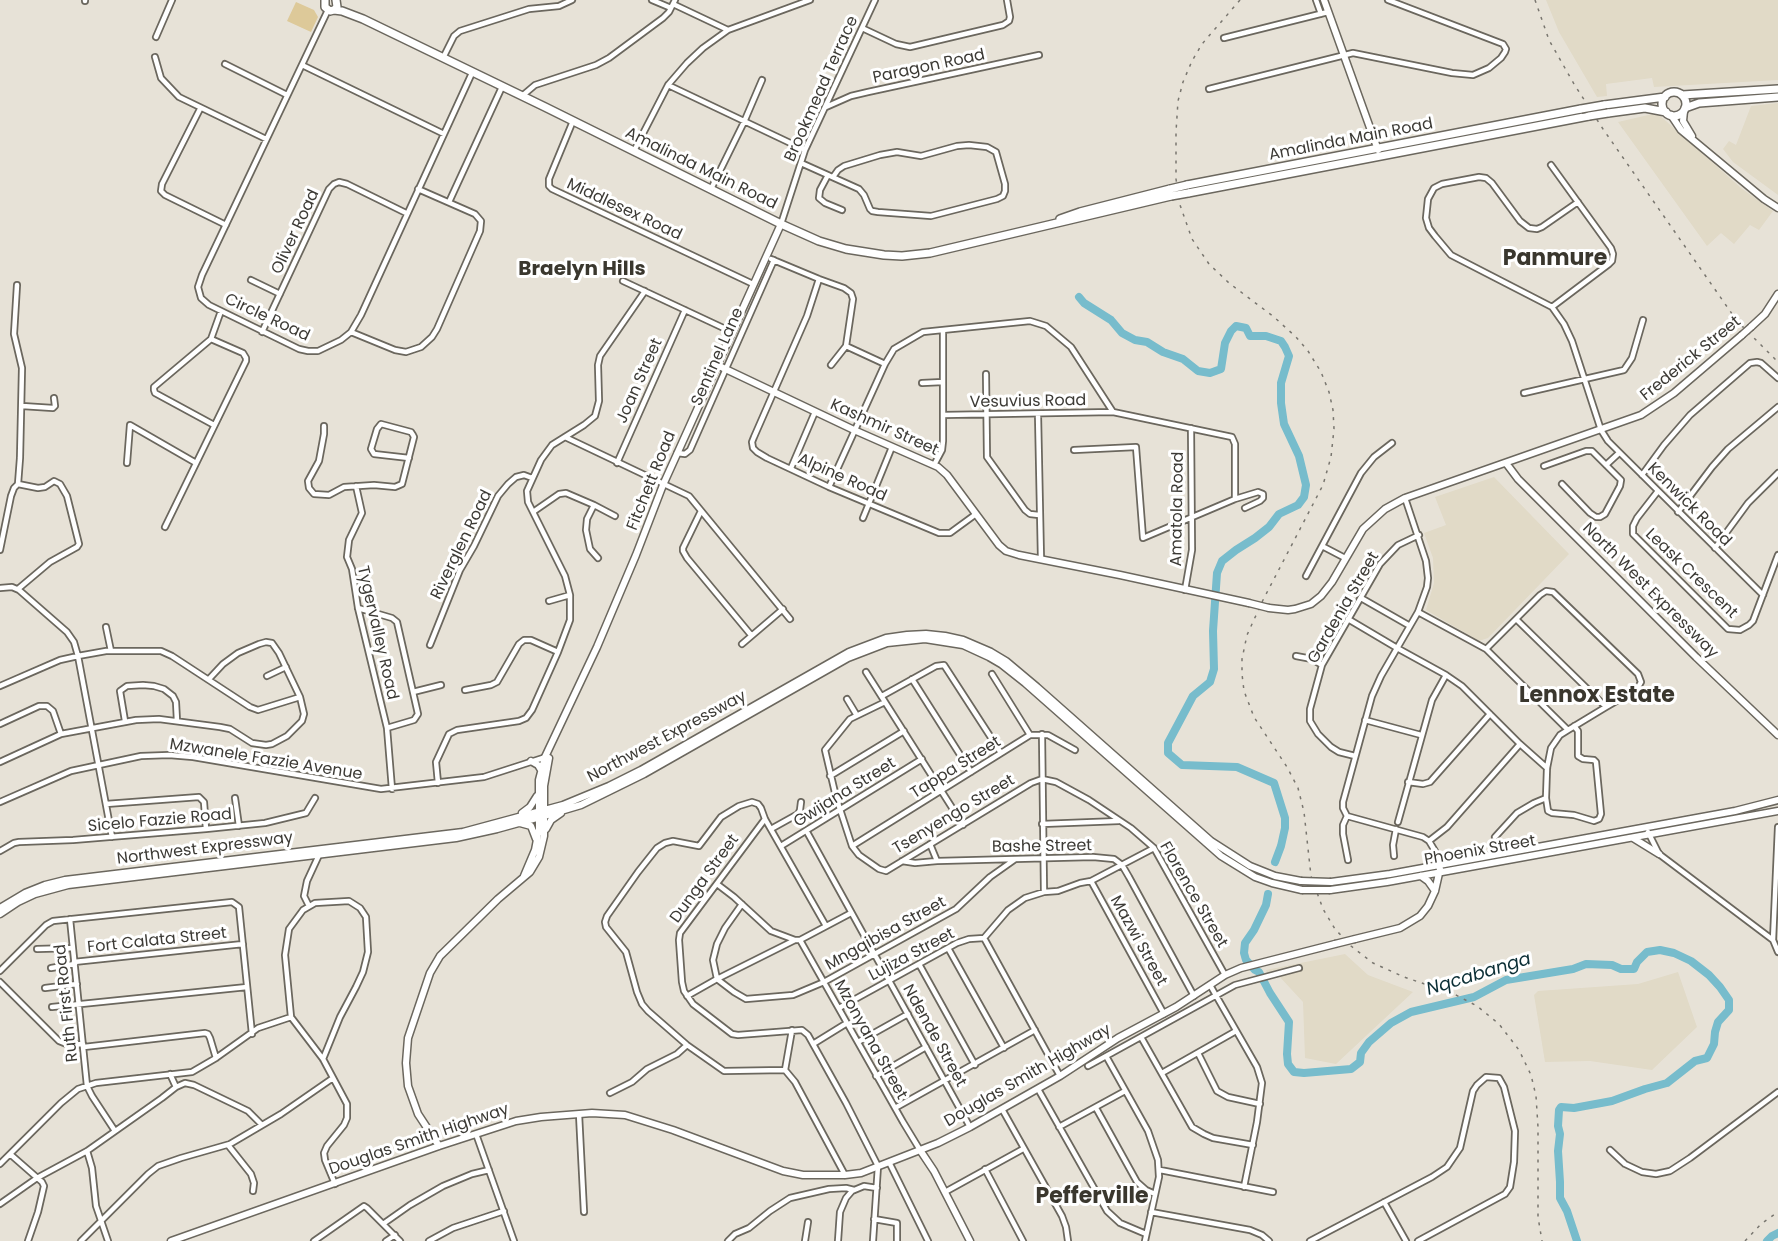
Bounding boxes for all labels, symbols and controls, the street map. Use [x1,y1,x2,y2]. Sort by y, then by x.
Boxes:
street label: Brookmead Terrace [781,13,863,165]
street label: Paragon Road [871,46,987,88]
street label: Amalinda Main Road [1267,115,1435,165]
street label: Amalinda Main Road [622,124,780,214]
street label: Middlesex Road [563,175,685,245]
street label: Oliver Road [268,187,324,277]
district label: Panmure [1503,246,1607,272]
district label: Braelyn Hills [518,258,646,282]
street label: Circle Road [221,290,313,346]
street label: Sentinel Lane [688,305,748,409]
street label: Frederick Street [1637,313,1745,405]
street label: Joan Street [613,336,667,426]
street label: Vesuvius Road [969,391,1087,413]
street label: Kashmir Street [827,396,941,460]
street label: Fitchett Road [623,429,681,533]
street label: Alpine Road [794,450,890,506]
street label: Amatola Road [1167,451,1189,567]
street label: Kenwick Road [1643,459,1735,551]
street label: Riverglen Road [427,487,497,603]
street label: North West Expressway [1578,519,1722,663]
street label: Leask Crescent [1641,525,1741,623]
street label: Gardenia Street [1304,549,1384,667]
street label: Tygervalley Road [352,564,402,702]
district label: Lennox Estate [1519,683,1675,709]
street label: Northwest Expressway [584,687,750,787]
street label: Tappa Street [907,733,1005,803]
street label: Mzwanele Fazzie Avenue [168,735,364,785]
street label: Gwijana Street [791,754,899,832]
street label: Tsenyengo Street [890,771,1018,859]
street label: Sicelo Fazzie Road [87,805,233,837]
street label: Northwest Expressway [116,829,294,869]
street label: Dunga Street [667,831,743,927]
street label: Phoenix Street [1423,832,1537,870]
street label: Bashe Street [992,837,1092,857]
street label: Florence Street [1155,839,1231,951]
street label: Mngqibisa Street [822,893,950,975]
street label: Mazwi Street [1105,893,1171,989]
street label: Fort Calata Street [86,924,228,958]
street label: Lujiza Street [866,924,958,986]
street label: Ruth First Road [51,943,83,1063]
water label: Nqcabanga [1424,949,1534,1001]
street label: Mzonyana Street [829,977,911,1103]
street label: Ndende Street [898,981,970,1091]
street label: Douglas Smith Highway [941,1020,1115,1132]
street label: Douglas Smith Highway [326,1100,512,1180]
district label: Pefferville [1036,1184,1148,1210]

